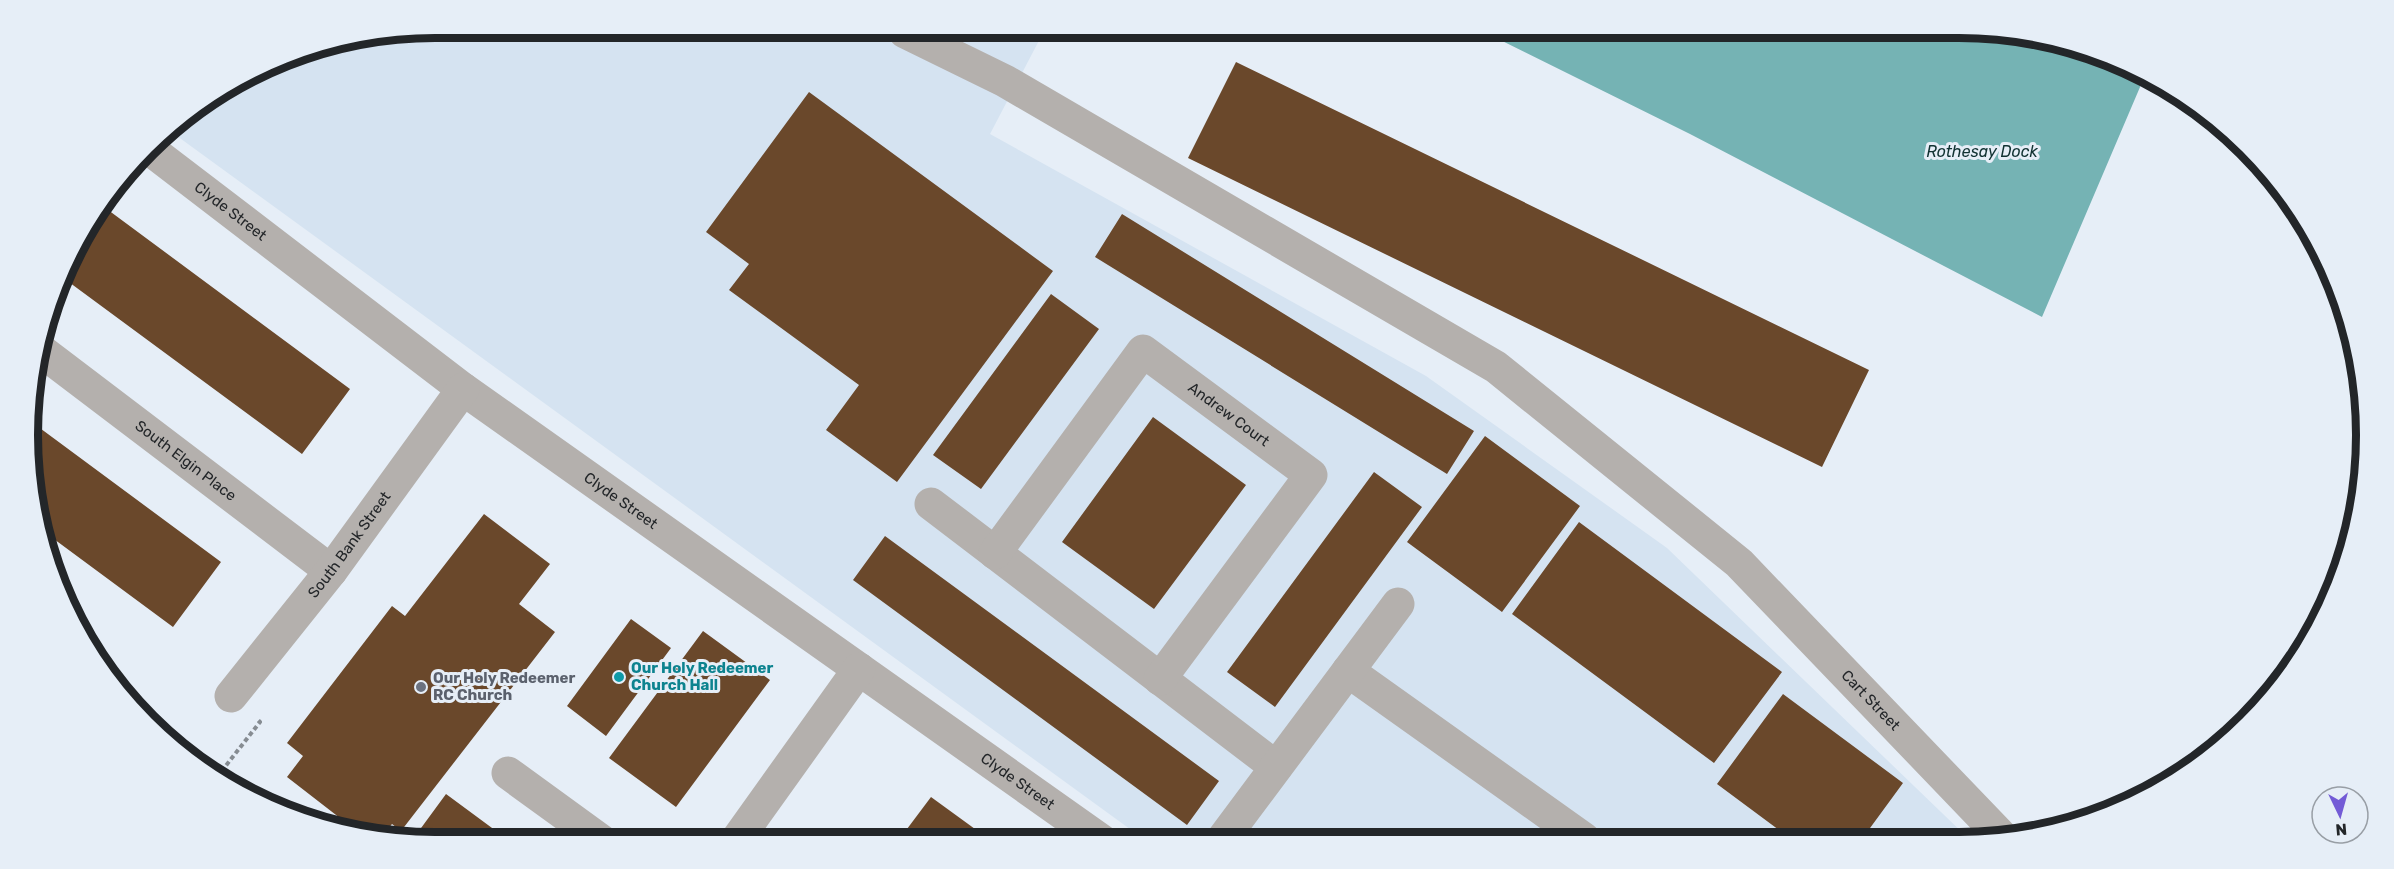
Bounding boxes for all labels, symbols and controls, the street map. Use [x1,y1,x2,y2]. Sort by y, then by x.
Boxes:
water label: Rothesay Dock [1926,142,2038,161]
street label: Clyde Street [191,178,270,245]
street label: Andrew Court [1185,378,1273,450]
street label: South Elgin Place [132,417,240,505]
street label: Clyde Street [581,468,661,533]
street label: South Bank Street [304,488,395,602]
place label: Our Holy Redeemer Church Hall [631,659,774,694]
street label: Cart Street [1838,666,1904,734]
place label: Our Holy Redeemer RC Church [433,669,576,704]
marker: Our Holy Redeemer Church Hall [612,670,626,684]
marker: Our Holy Redeemer RC Church [414,680,428,694]
street label: Clyde Street [977,749,1058,814]
north arrow [2310,785,2370,845]
text: N [2335,819,2348,839]

